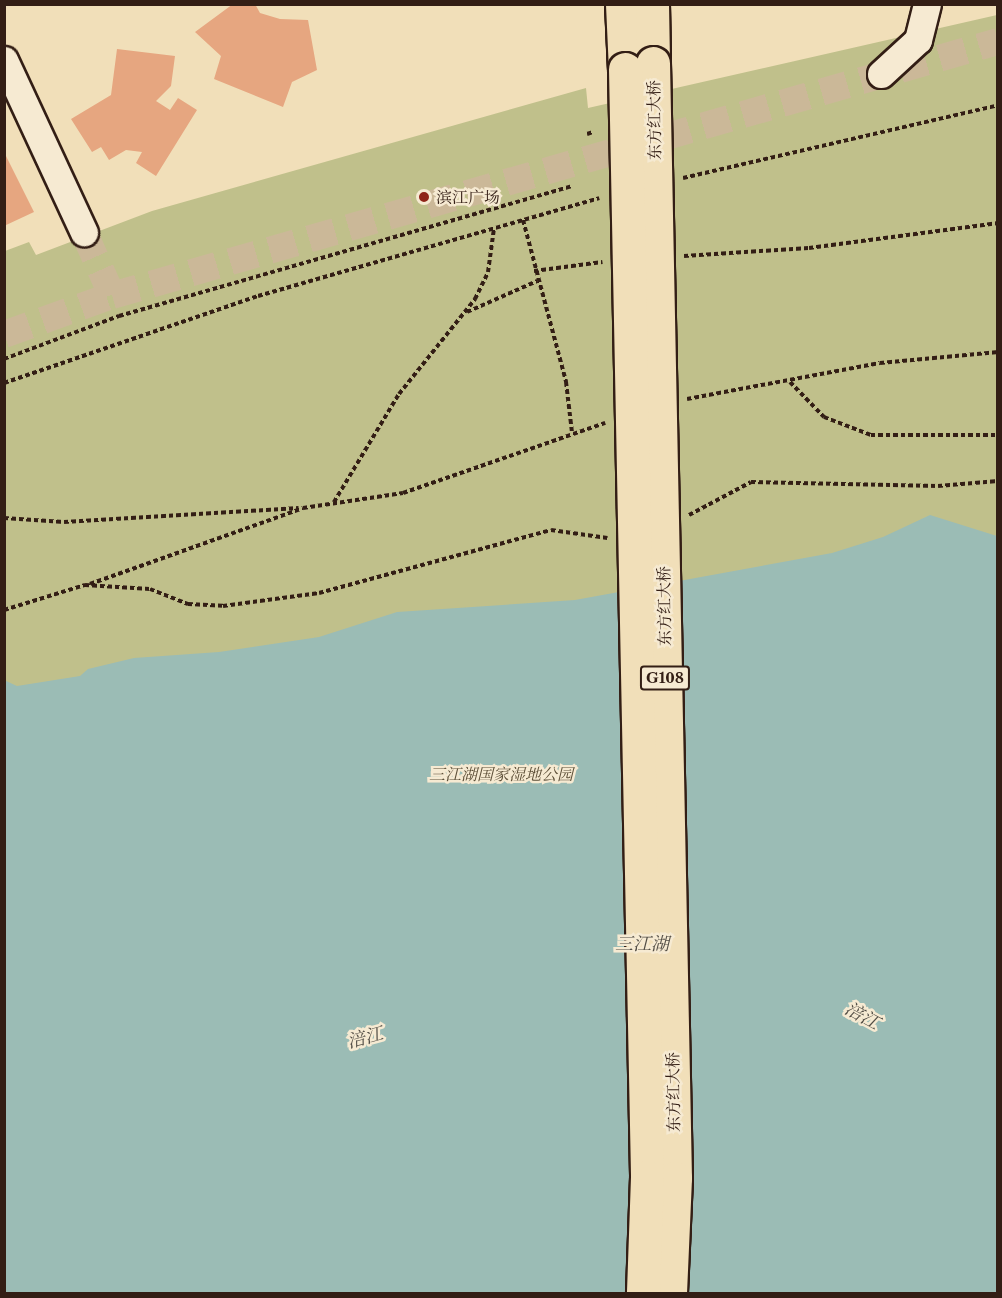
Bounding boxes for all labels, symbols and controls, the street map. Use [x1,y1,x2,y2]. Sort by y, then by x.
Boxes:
street label: 东方红大桥 [644,80,664,160]
place label: 滨江广场 [436,187,500,207]
marker: 滨江广场 [417,190,431,204]
street label: 东方红大桥 [654,566,674,646]
road number: G108 [640,666,690,690]
park label: 三江湖国家湿地公园 [429,764,573,784]
water label: 三江湖 [615,933,669,955]
water label: 涪江 [841,998,883,1034]
water label: 涪江 [345,1023,385,1053]
street label: 东方红大桥 [663,1052,683,1132]

